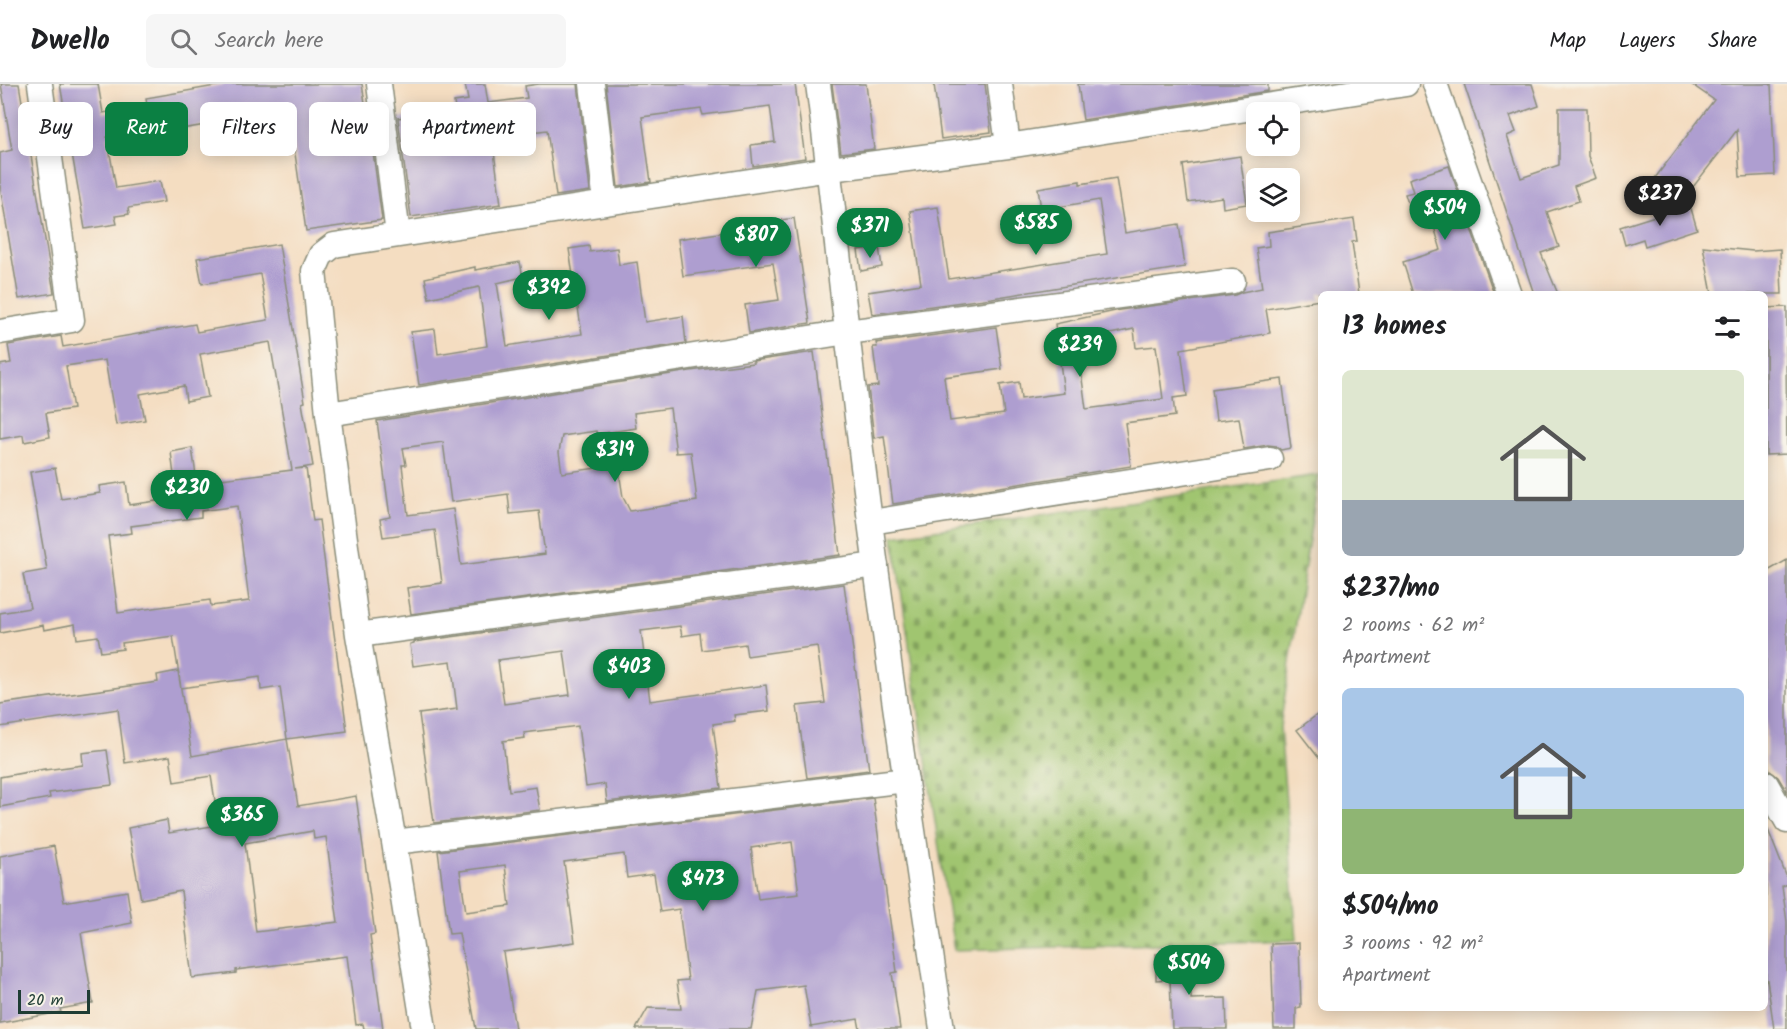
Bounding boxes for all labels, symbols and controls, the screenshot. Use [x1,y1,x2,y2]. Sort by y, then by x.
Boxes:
search box [146,14,566,68]
text: Dwello [30,19,110,64]
text: Search here [215,24,323,59]
icon: search [167,25,200,58]
text: Map [1549,25,1586,58]
text: Layers [1619,25,1675,58]
text: Share [1708,25,1757,58]
chip: Buy [18,102,93,156]
chip: Rent [105,102,188,156]
chip: Filters [200,102,297,156]
chip: New [309,102,389,156]
chip: Apartment [401,102,536,156]
map controls [1246,102,1300,222]
button: locate [1246,102,1300,156]
button: layers [1246,168,1300,222]
pin: $237 [1624,176,1696,227]
text: $237 [1638,179,1682,211]
pin: $504 [1409,190,1481,241]
text: $504 [1423,193,1467,225]
pin: $585 [1000,205,1072,256]
pin: $371 [834,208,906,259]
text: $585 [1014,208,1058,240]
text: $371 [851,211,889,243]
pin: $807 [720,217,792,268]
text: $807 [734,220,778,252]
pin: $392 [513,270,585,321]
text: $392 [527,273,571,305]
text: 13 homes [1342,306,1447,348]
icon: filters [1711,311,1744,344]
pin: $239 [1044,327,1116,378]
text: $239 [1058,330,1102,362]
icon: home [1489,409,1597,517]
pin: $319 [579,432,651,483]
text: $319 [596,435,634,467]
pin: $230 [151,470,223,521]
text: $230 [165,473,209,505]
text: $237/mo [1342,568,1440,610]
text: 2 rooms · 62 m² [1342,610,1484,642]
text: Apartment [1342,642,1431,674]
pin: $403 [593,649,665,700]
text: $403 [607,652,651,684]
icon: home [1489,727,1597,835]
pin: $365 [206,797,278,848]
text: $365 [220,800,264,832]
pin: $473 [667,861,739,912]
text: $473 [681,864,725,896]
text: $504/mo [1342,886,1439,928]
text: 3 rooms · 92 m² [1342,928,1483,960]
pin: $504 [1153,945,1225,996]
text: $504 [1167,948,1211,980]
text: Apartment [1342,960,1431,992]
scale bar [18,987,90,1014]
text: 20 m [27,988,63,1013]

